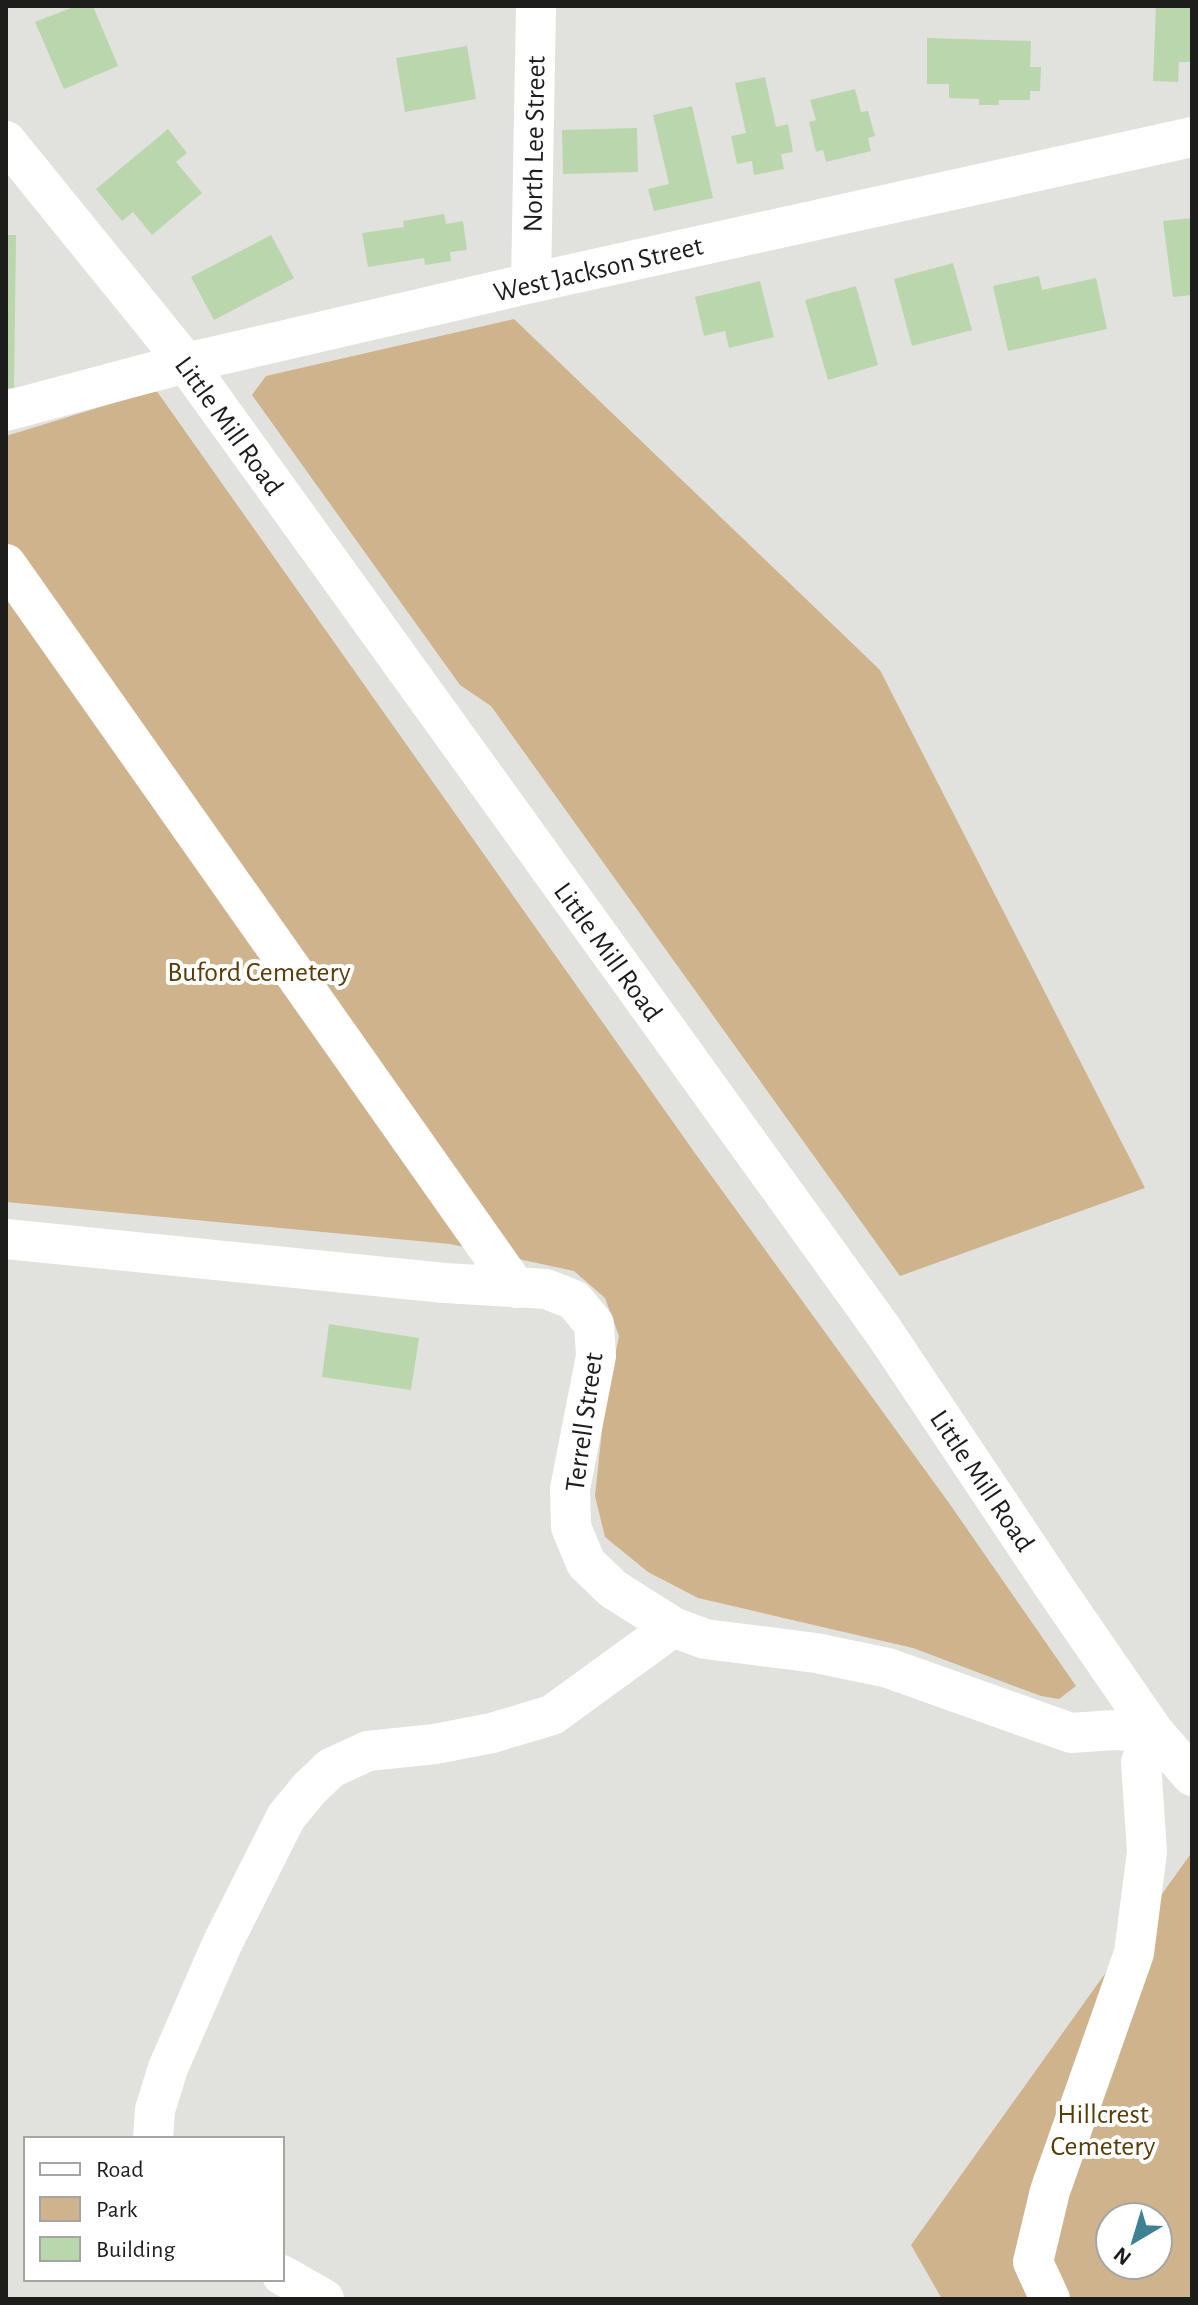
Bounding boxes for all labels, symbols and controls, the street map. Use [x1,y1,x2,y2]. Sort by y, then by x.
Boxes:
street label: North Lee Street [519,55,551,233]
street label: West Jackson Street [491,232,706,308]
street label: Little Mill Road [169,352,288,501]
street label: Little Mill Road [548,878,667,1027]
park label: Buford Cemetery [167,959,351,987]
street label: Terrell Street [561,1351,609,1494]
street label: Little Mill Road [924,1405,1039,1557]
park label: Hillcrest Cemetery [1050,2101,1156,2161]
legend [24,2137,284,2281]
text: Road [96,2158,144,2182]
text: Park [96,2198,137,2222]
north arrow [1094,2201,1174,2281]
text: Building [96,2238,175,2262]
text: N [1110,2243,1135,2269]

